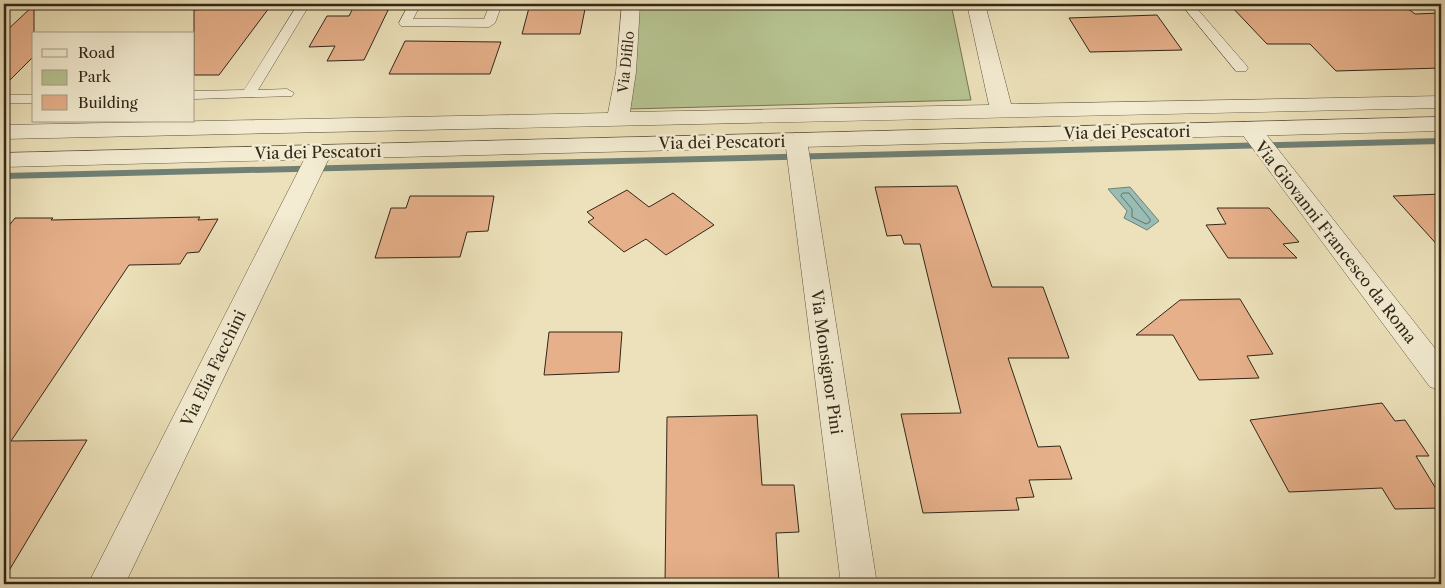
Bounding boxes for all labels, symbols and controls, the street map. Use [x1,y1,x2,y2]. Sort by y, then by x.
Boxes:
street label: Via Difilo [614,30,638,95]
legend [32,32,195,122]
text: Road [78,43,115,62]
text: Park [78,67,112,86]
text: Building [78,93,138,112]
street label: Via dei Pescatori [1062,121,1191,143]
street label: Via dei Pescatori [657,131,786,153]
street label: Via Giovanni Francesco da Roma [1250,136,1422,348]
street label: Via dei Pescatori [253,141,382,163]
street label: Via Monsignor Pini [807,288,847,436]
street label: Via Elia Facchini [176,306,250,430]

